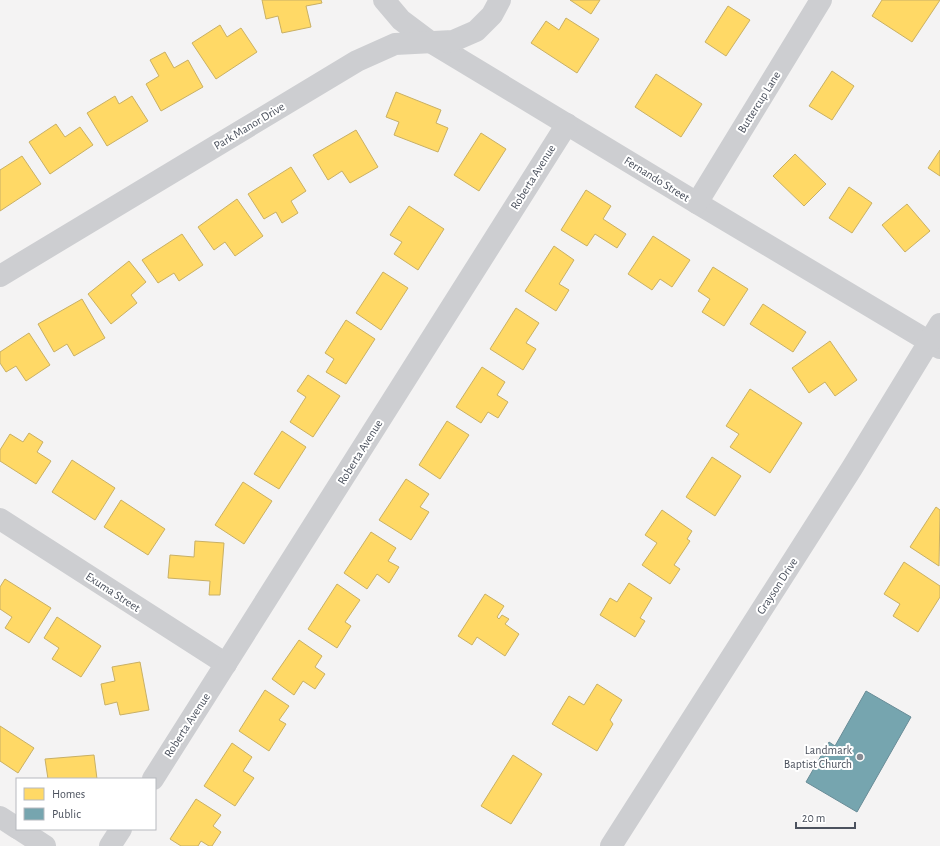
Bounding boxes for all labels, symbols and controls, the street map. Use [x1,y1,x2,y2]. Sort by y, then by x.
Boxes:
street label: Buttercup Lane [735,69,783,135]
street label: Park Manor Drive [212,100,286,152]
street label: Roberta Avenue [508,142,558,212]
street label: Fernando Street [622,154,692,204]
street label: Roberta Avenue [335,417,385,487]
street label: Grayson Drive [754,556,800,617]
street label: Exuma Street [84,570,143,614]
street label: Roberta Avenue [162,691,212,759]
place label: Landmark Baptist Church [784,744,853,770]
marker: Landmark Baptist Church [855,752,865,762]
legend [16,778,156,830]
text: Homes [52,788,85,800]
scale bar [796,804,855,830]
text: Public [52,808,81,820]
text: 20 m [802,812,825,824]

